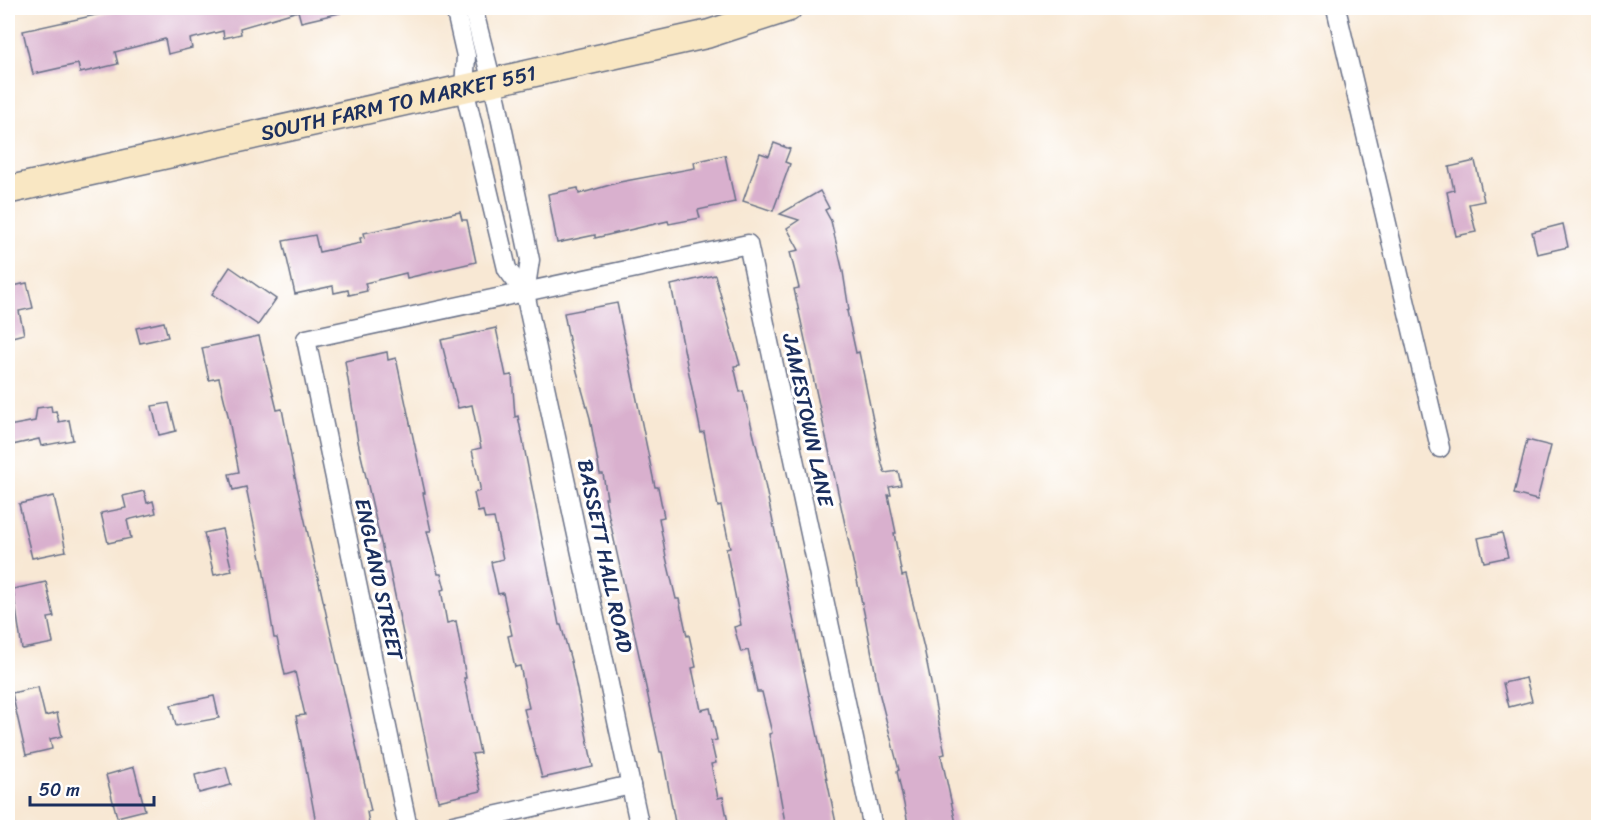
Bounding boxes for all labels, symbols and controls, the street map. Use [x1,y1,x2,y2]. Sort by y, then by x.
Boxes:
street label: SOUTH FARM TO MARKET 551 [257,54,540,152]
street label: JAMESTOWN LANE [771,329,845,511]
street label: BASSETT HALL ROAD [566,456,644,657]
street label: ENGLAND STREET [343,495,415,665]
scale bar [30,769,154,807]
text: 50 m [39,774,80,806]

